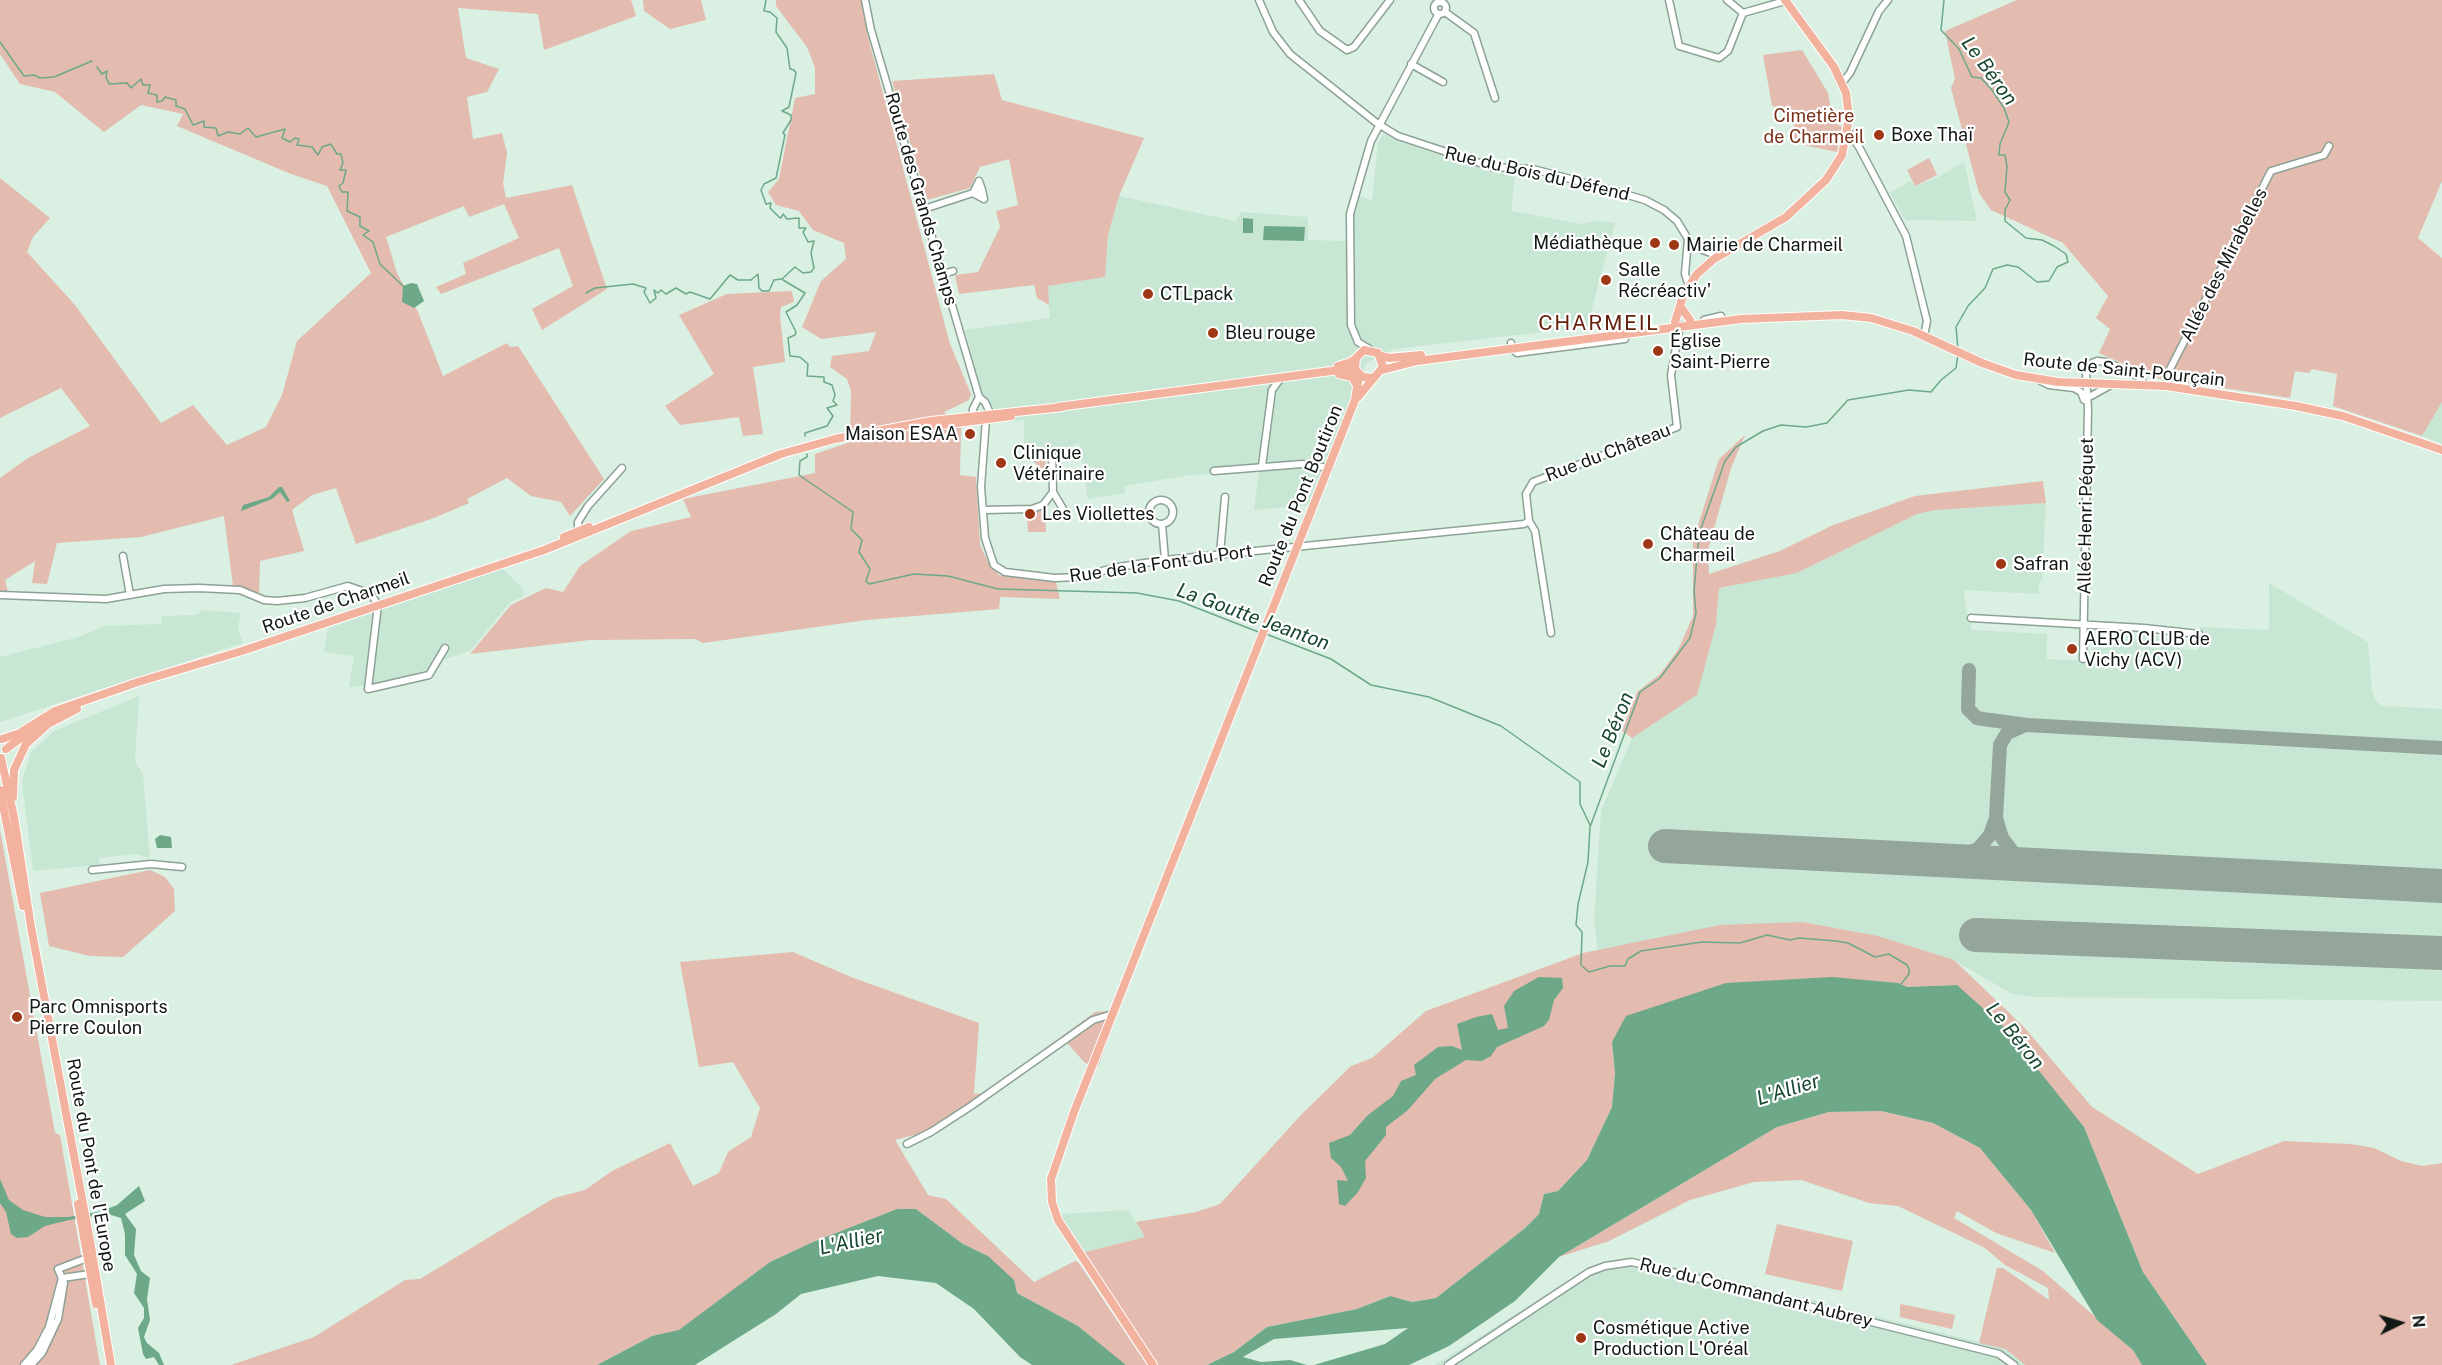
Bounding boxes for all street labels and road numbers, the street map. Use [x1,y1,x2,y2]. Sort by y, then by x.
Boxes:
street label: Route des Grands Champs [880,90,962,308]
street label: Rue du Bois du Défend [1442,142,1632,206]
street label: Allée des Mirabelles [2176,185,2272,345]
street label: Route de Saint-Pourçain [2022,349,2226,391]
street label: Route du Pont Boutiron [1255,402,1347,590]
street label: Rue du Château [1542,419,1674,487]
street label: Allée Henri Péquet [2074,437,2098,595]
street label: Rue de la Font du Port [1068,540,1254,588]
street label: Route de Charmeil [259,568,413,638]
street label: Route du Pont de l'Europe [62,1057,120,1273]
street label: Rue du Commandant Aubrey [1637,1254,1875,1332]

